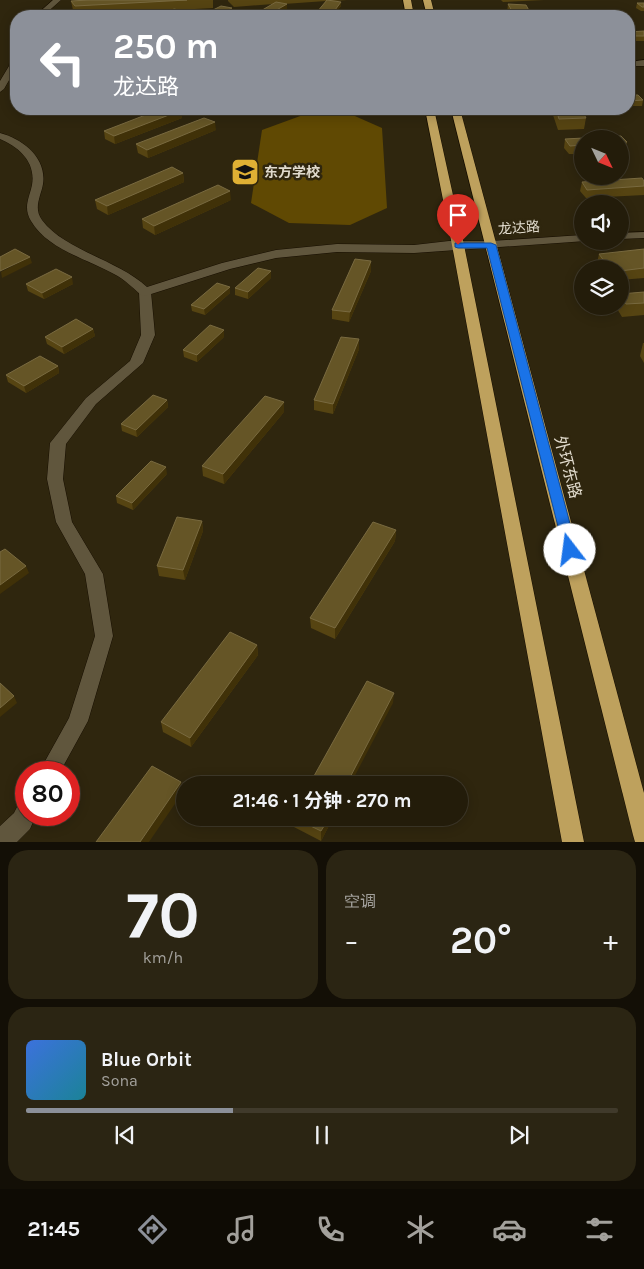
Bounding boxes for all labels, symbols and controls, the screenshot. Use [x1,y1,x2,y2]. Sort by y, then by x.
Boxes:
text: 250 m [113,26,219,67]
icon: left [30,30,95,95]
text: 龙达路 [113,74,179,100]
north arrow [574,130,629,185]
map controls [574,130,629,315]
school or university icon: 东方学校 [230,157,260,187]
place label: 东方学校 [264,164,320,181]
pin [437,194,479,245]
button: sound [574,195,629,250]
icon: arrive [444,201,472,229]
street label: 龙达路 [497,218,541,238]
button: layers [574,260,629,315]
street label: 外环东路 [551,434,585,500]
position arrow [543,523,595,575]
speed limit sign: 80 [15,761,80,826]
text: 21:46 · 1 分钟 · 270 m [232,790,412,812]
text: 70 [126,877,200,953]
text: 空调 [344,892,376,911]
text: 20° [450,918,512,963]
text: − [344,924,359,957]
text: + [603,924,618,957]
text: km/h [143,948,183,967]
text: Blue Orbit [101,1049,192,1071]
text: Sona [101,1071,138,1090]
icon: previous [111,1121,139,1149]
icon: pause [308,1121,336,1149]
icon: next [505,1121,533,1149]
icon: directions [135,1212,170,1247]
icon: music [224,1212,259,1247]
icon: phone [313,1212,348,1247]
icon: climate [403,1212,438,1247]
icon: car [492,1212,527,1247]
icon: filters [582,1212,617,1247]
text: 21:45 [27,1216,80,1242]

